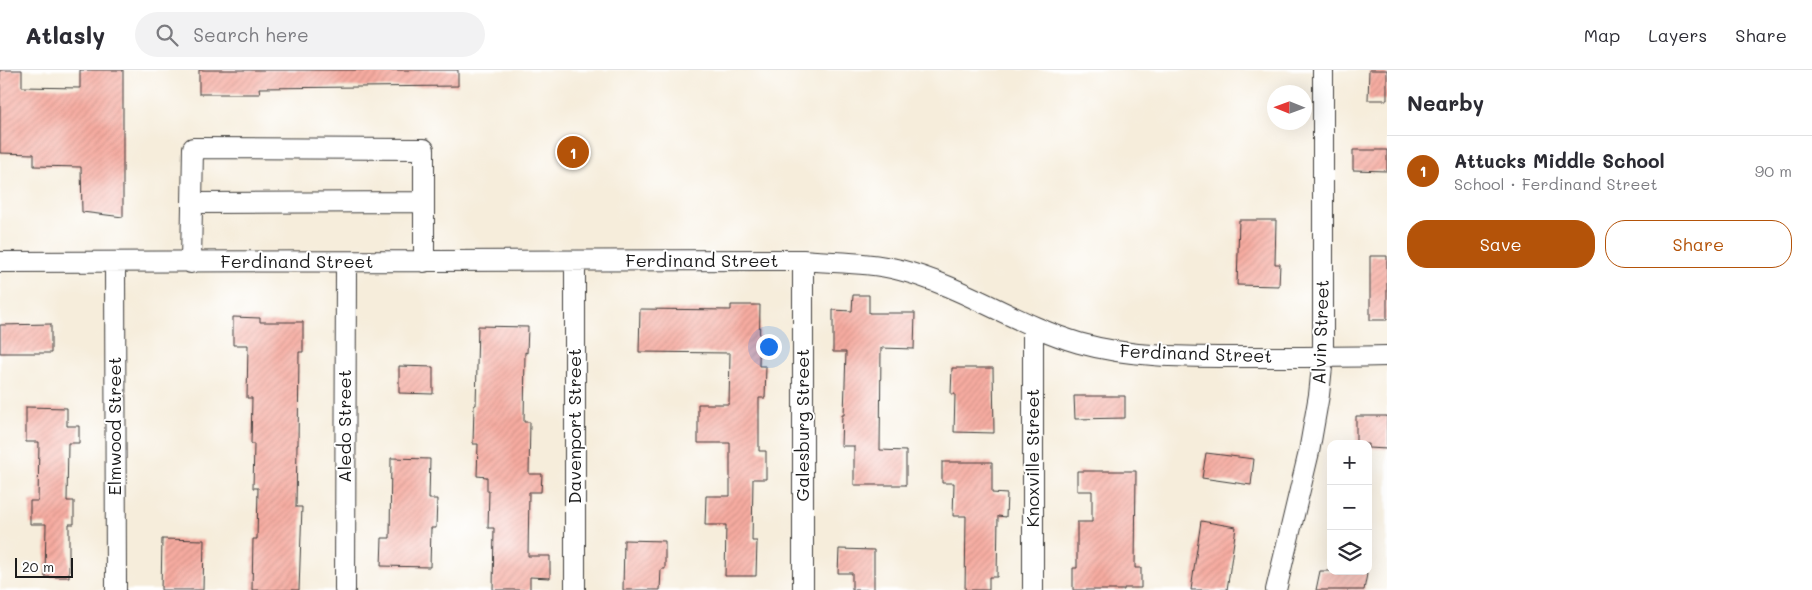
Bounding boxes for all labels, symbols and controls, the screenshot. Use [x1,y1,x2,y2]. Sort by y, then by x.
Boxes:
search box [135,12,485,57]
text: Atlasly [25,19,105,50]
icon: search [153,21,181,49]
text: Search here [193,22,309,47]
text: Map [1584,23,1620,47]
text: Layers [1648,23,1707,47]
text: Share [1735,23,1787,47]
north arrow [1267,85,1312,130]
text: Nearby [1407,89,1484,116]
pin: 1 [557,133,589,171]
text: Attucks Middle School [1454,148,1665,173]
text: 1 [1419,160,1427,181]
text: 90 m [1755,160,1792,181]
text: School · Ferdinand Street [1454,173,1657,194]
button: Save [1407,220,1595,268]
button: Share [1605,220,1792,268]
street label: Ferdinand Street [626,248,778,272]
street label: Ferdinand Street [221,249,373,273]
street label: Alvin Street [1306,279,1334,385]
your location [756,334,782,360]
street label: Ferdinand Street [1119,338,1273,368]
street label: Davenport Street [562,348,586,504]
street label: Galesburg Street [790,349,814,501]
street label: Elmwood Street [102,357,126,495]
street label: Aledo Street [332,369,356,483]
street label: Knoxville Street [1020,389,1044,528]
map controls [1327,440,1372,575]
button: + [1327,440,1372,485]
button: − [1327,485,1372,530]
button: layers [1327,530,1372,575]
scale bar [15,555,72,578]
text: 20 m [22,557,54,576]

